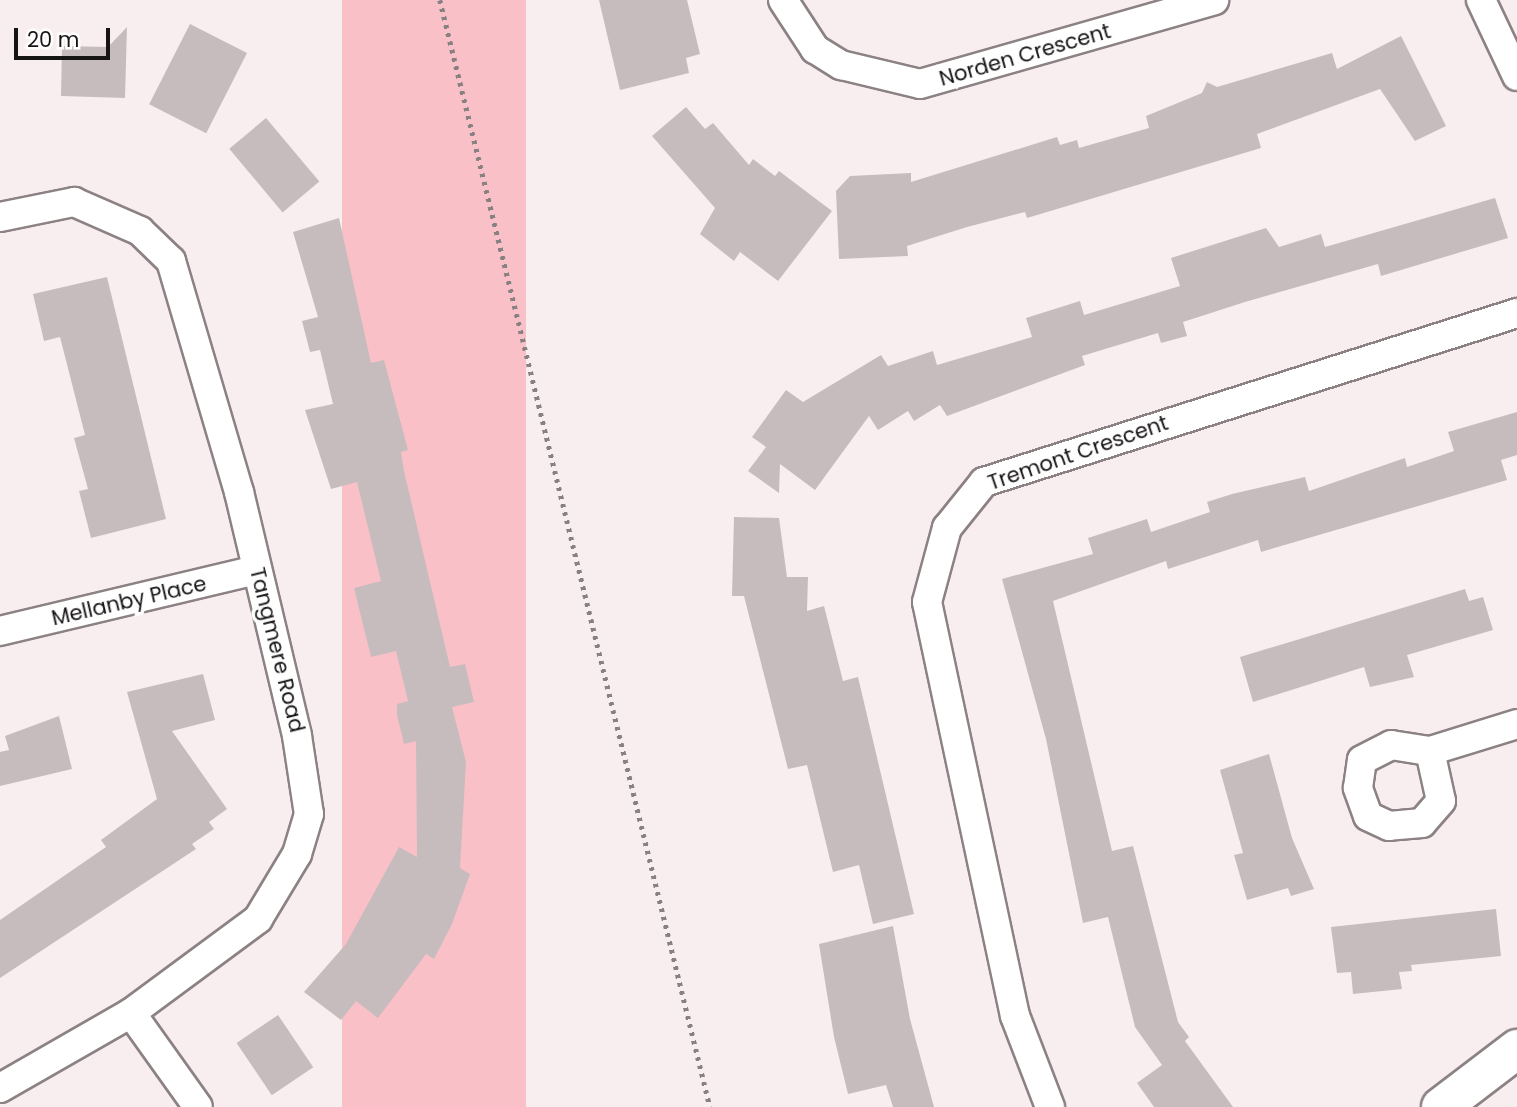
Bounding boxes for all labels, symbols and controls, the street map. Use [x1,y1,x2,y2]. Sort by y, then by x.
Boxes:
scale bar [18,14,114,58]
street label: Norden Crescent [936,18,1114,92]
text: 20 m [27,25,80,54]
street label: Tremont Crescent [985,410,1171,496]
street label: Tangmere Road [244,565,310,735]
street label: Mellanby Place [49,571,209,631]

